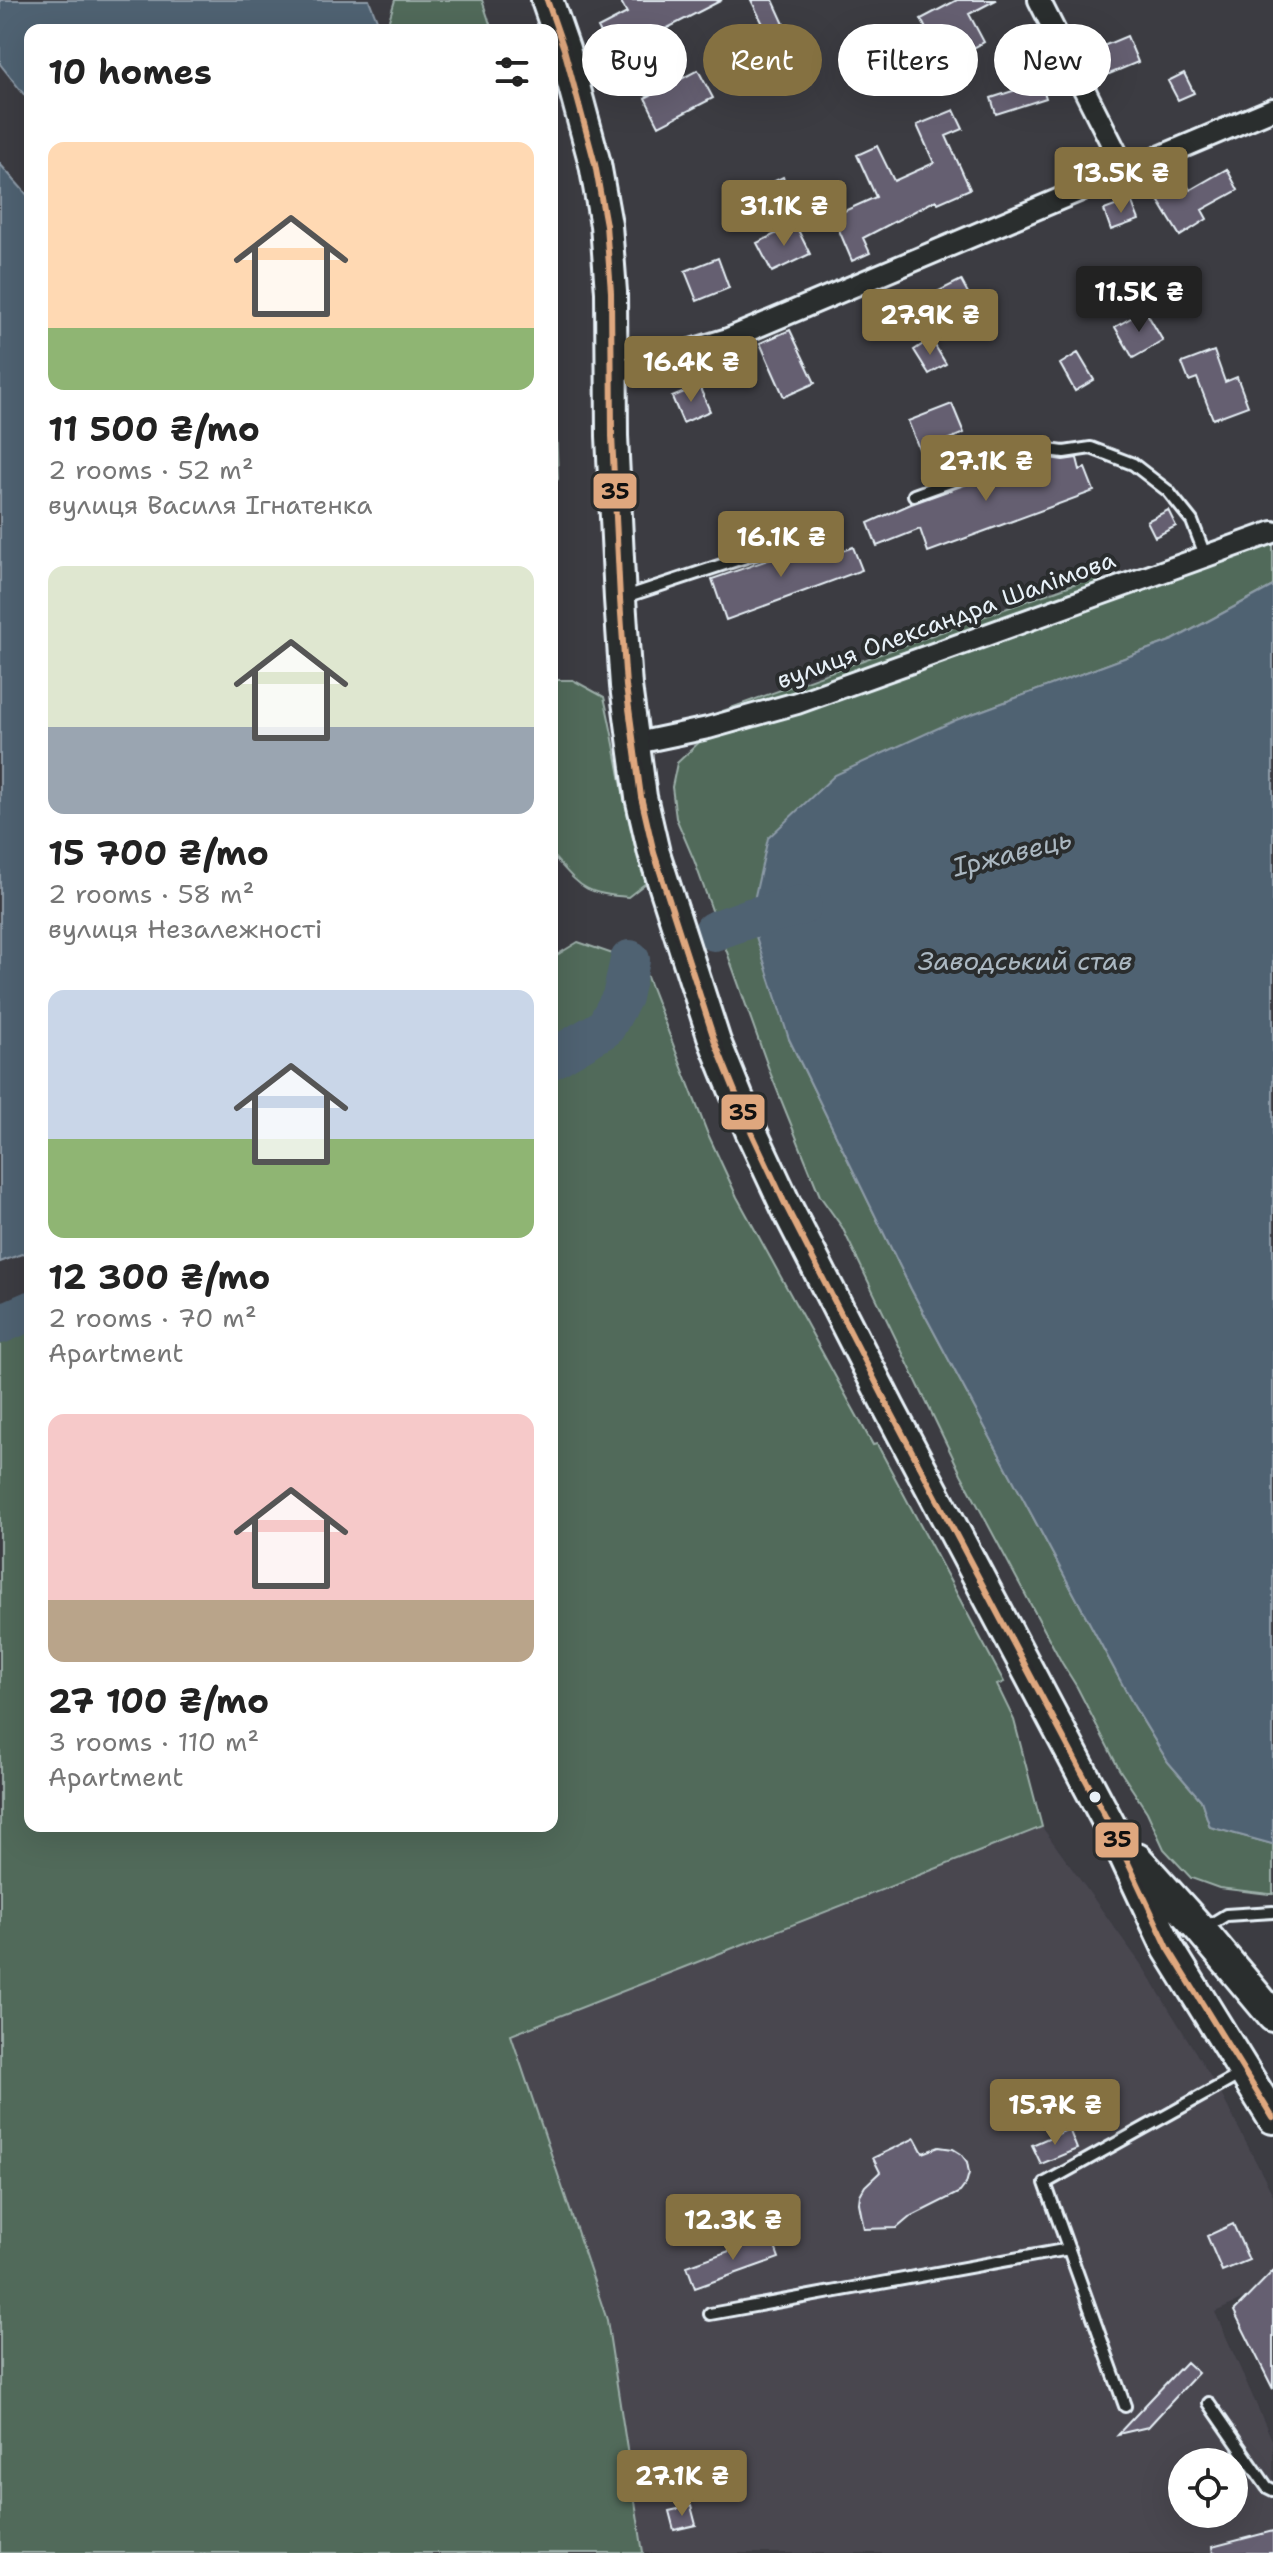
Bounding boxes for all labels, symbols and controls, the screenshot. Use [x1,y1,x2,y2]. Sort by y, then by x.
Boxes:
chip: Buy [582,24,687,96]
chip: Rent [703,24,822,96]
chip: Filters [838,24,978,96]
chip: New [994,24,1111,96]
text: 10 homes [48,49,212,95]
icon: filters [490,50,534,94]
pin: 13.5K ₴ [1047,147,1195,215]
text: 13.5K ₴ [1073,155,1169,190]
pin: 31.1K ₴ [710,180,858,248]
text: 31.1K ₴ [740,188,828,223]
icon: home [219,194,363,338]
pin: 11.5K ₴ [1065,266,1213,334]
text: 11.5K ₴ [1094,274,1184,309]
pin: 27.9K ₴ [856,289,1004,357]
text: 27.9K ₴ [880,297,980,332]
pin: 16.4K ₴ [617,336,765,404]
text: 16.4K ₴ [642,344,740,379]
text: 11 500 ₴/mo [48,406,260,452]
pin: 27.1K ₴ [912,435,1060,503]
text: 27.1K ₴ [939,443,1033,478]
text: 2 rooms · 52 m² [48,452,254,487]
line badge: 35 [592,472,638,510]
text: 35 [601,477,630,506]
text: вулиця Василя Ігнатенка [48,487,372,522]
pin: 16.1K ₴ [707,511,855,579]
text: 16.1K ₴ [736,519,826,554]
street label: вулиця Олександра Шалімова [772,544,1120,696]
icon: home [219,618,363,762]
water label: Іржавець [948,821,1075,884]
text: 15 700 ₴/mo [48,830,269,876]
text: 2 rooms · 58 m² [48,876,254,911]
text: вулиця Незалежності [48,911,322,946]
water label: Заводський став [918,943,1132,978]
icon: home [219,1042,363,1186]
line badge: 35 [720,1093,766,1131]
text: 35 [729,1098,758,1127]
text: 12 300 ₴/mo [48,1254,270,1300]
text: 2 rooms · 70 m² [48,1300,257,1335]
text: Apartment [48,1335,184,1370]
icon: home [219,1466,363,1610]
text: 27 100 ₴/mo [48,1678,269,1724]
text: 3 rooms · 110 m² [48,1724,259,1759]
text: Apartment [48,1759,184,1794]
unlabelled marker [1087,1789,1103,1805]
line badge: 35 [1094,1821,1140,1859]
text: 35 [1103,1825,1132,1854]
pin: 15.7K ₴ [981,2079,1129,2147]
text: 15.7K ₴ [1008,2087,1102,2122]
pin: 12.3K ₴ [659,2194,807,2262]
text: 12.3K ₴ [684,2202,782,2237]
map controls [1168,2448,1248,2528]
button: locate [1168,2448,1248,2528]
pin: 27.1K ₴ [608,2450,756,2518]
text: 27.1K ₴ [635,2458,729,2493]

